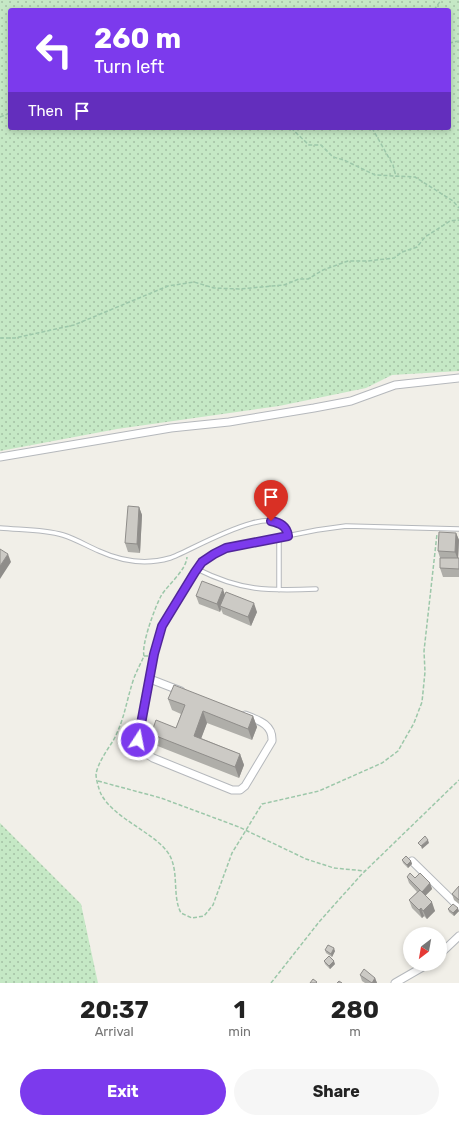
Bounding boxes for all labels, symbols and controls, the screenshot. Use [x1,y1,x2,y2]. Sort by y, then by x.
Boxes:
text: 260 m [94,22,181,55]
icon: left [28,24,80,76]
text: Turn left [94,56,164,78]
icon: arrive [71,100,93,122]
text: Then [28,102,63,120]
pin [254,480,288,521]
icon: arrive [260,486,282,508]
position arrow [117,719,159,761]
north arrow [403,927,447,971]
map controls [403,927,447,971]
text: 20:37 [80,996,148,1024]
text: 1 [234,996,246,1024]
text: 280 [331,996,379,1024]
text: Arrival [95,1024,134,1039]
text: min [228,1024,251,1039]
text: m [349,1024,361,1039]
button: Exit [20,1069,226,1115]
button: Share [234,1069,439,1115]

